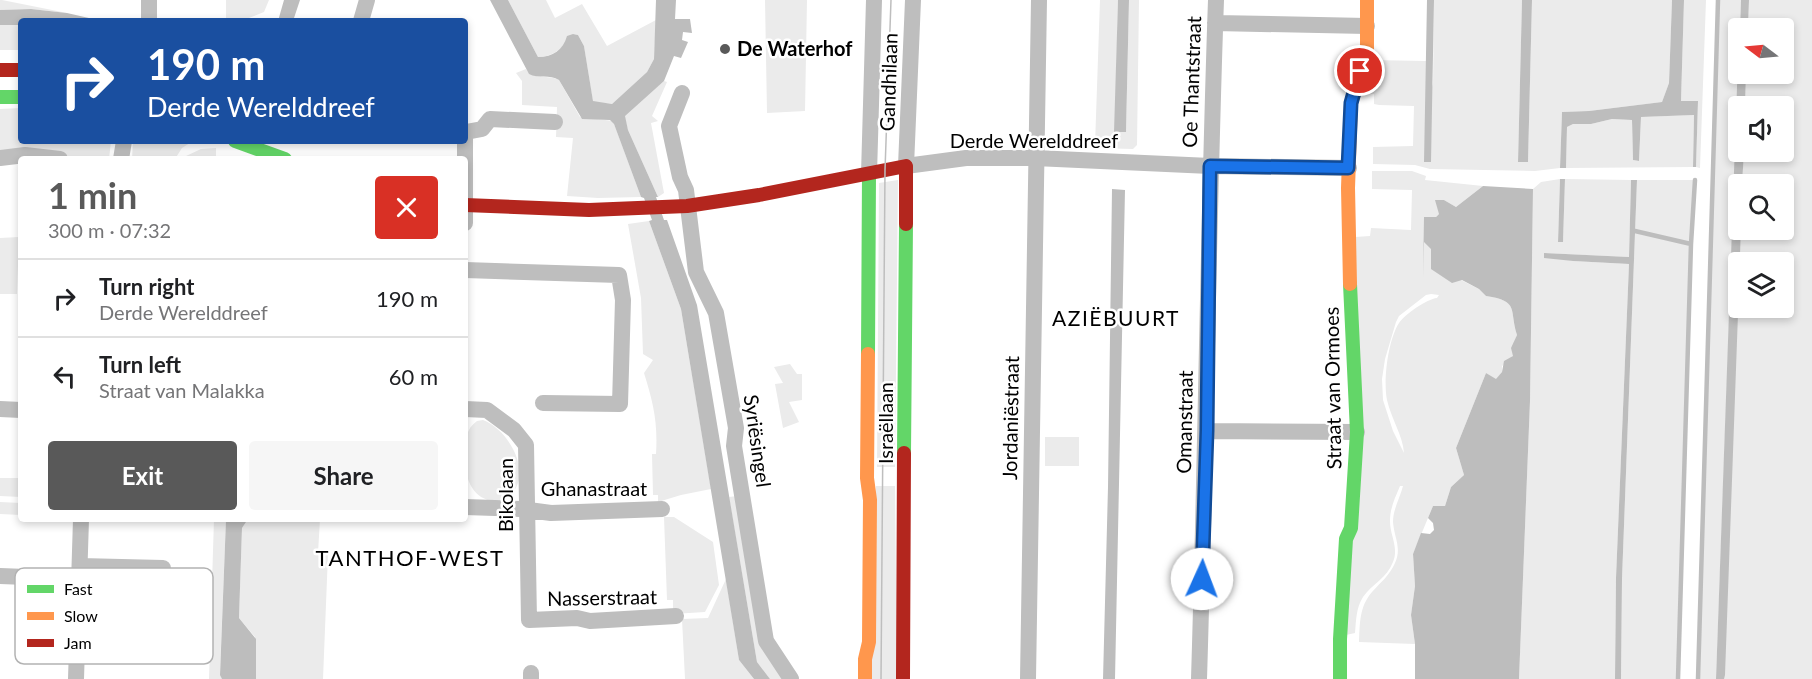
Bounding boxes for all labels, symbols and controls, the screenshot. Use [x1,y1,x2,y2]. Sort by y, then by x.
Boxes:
street label: Oe Thantstraat [1177,16,1205,148]
north arrow [1728,18,1794,84]
map controls [1728,18,1794,318]
street label: Gandhilaan [874,32,902,132]
place label: De Waterhof [737,36,853,60]
text: 190 m [147,39,265,89]
icon: right [48,42,126,120]
marker: De Waterhof [718,42,732,56]
pin [1334,45,1385,96]
icon: arrive [1343,54,1376,87]
text: Derde Werelddreef [147,90,375,123]
button: sound [1728,96,1794,162]
street label: Derde Werelddreef [950,128,1118,152]
text: 1 min [48,173,137,217]
button: search [1728,174,1794,240]
button: close [375,176,438,239]
text: 300 m · 07:32 [48,218,171,242]
button: layers [1728,252,1794,318]
text: Turn right [99,273,194,300]
icon: right [48,282,81,315]
text: 190 m [376,285,438,312]
text: Derde Werelddreef [99,300,268,324]
district label: AZIËBUURT [1052,305,1180,330]
street label: Straat van Ormoes [1319,306,1345,470]
text: Turn left [99,351,181,378]
street label: Jordaniëstraat [997,356,1023,480]
icon: left [48,360,81,393]
text: 60 m [389,363,438,390]
street label: Omanstraat [1171,370,1197,474]
text: Straat van Malakka [99,378,265,402]
street label: Israëllaan [873,382,897,464]
street label: Syriësingel [740,393,776,489]
button: Exit [48,441,237,510]
button: Share [249,441,438,510]
street label: Bikolaan [493,458,517,532]
street label: Ghanastraat [541,476,647,500]
district label: TANTHOF-WEST [316,544,504,571]
position arrow [1170,547,1234,611]
legend [15,568,213,664]
text: Fast [64,579,93,598]
street label: Nasserstraat [547,584,657,610]
text: Slow [64,606,98,625]
text: Jam [64,633,92,652]

